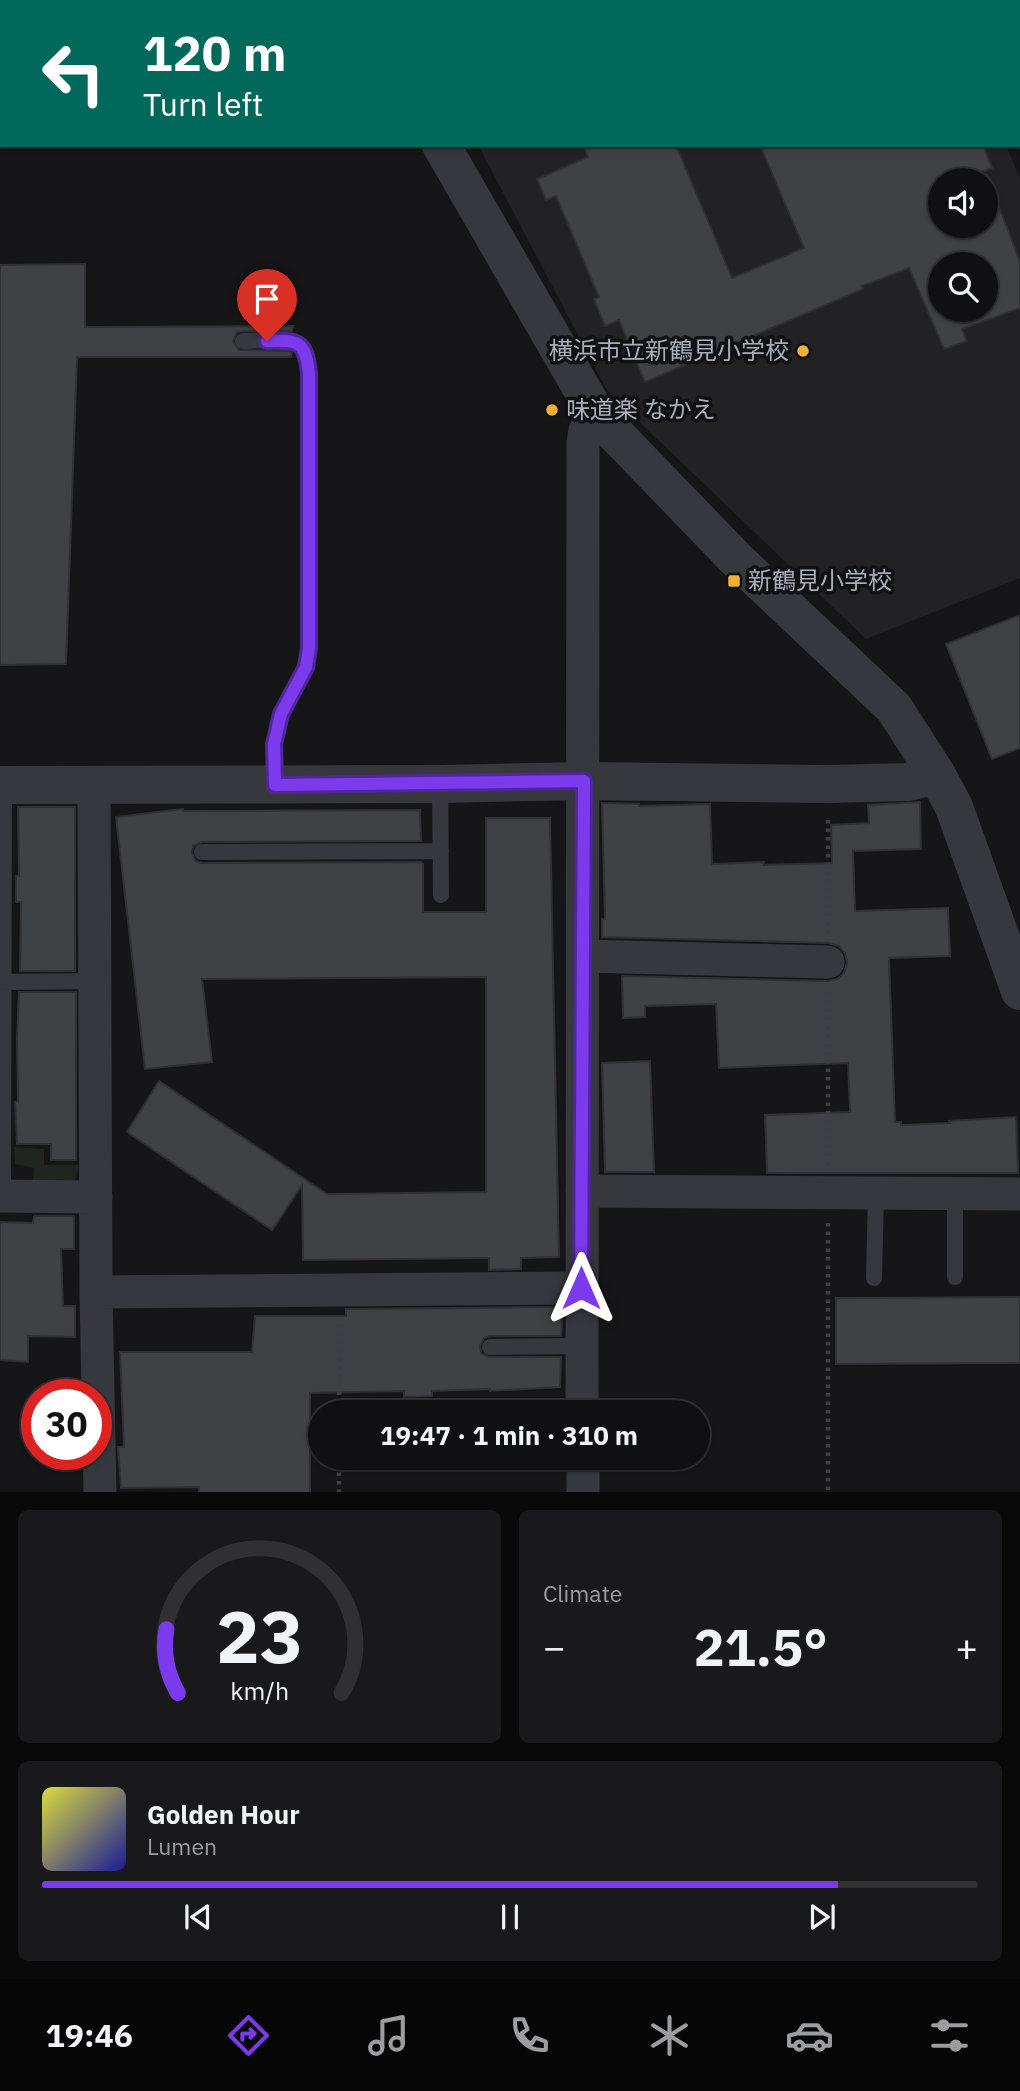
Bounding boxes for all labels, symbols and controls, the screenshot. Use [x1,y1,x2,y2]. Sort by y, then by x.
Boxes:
text: 120 m [143,21,287,84]
icon: left [28,28,119,119]
text: Turn left [143,83,263,125]
map controls [928,168,998,322]
button: sound [928,168,998,238]
button: search [928,252,998,322]
pin [237,269,297,341]
icon: arrive [248,280,286,318]
place label: 横浜市立新鶴見小学校 [549,334,789,366]
marker: 横浜市立新鶴見小学校 [795,343,811,359]
place label: 味道楽 なかえ [566,393,716,425]
marker: 味道楽 なかえ [544,402,560,418]
place label: 新鶴見小学校 [748,564,892,596]
marker: 新鶴見小学校 [726,573,742,589]
position arrow [544,1251,618,1325]
speed limit sign: 30 [21,1379,112,1470]
text: 19:47 · 1 min · 310 m [380,1418,638,1452]
text: Climate [543,1578,622,1608]
text: 23 [216,1588,303,1683]
text: 21.5° [693,1613,828,1680]
text: − [543,1622,566,1671]
text: + [955,1622,978,1671]
text: km/h [230,1673,289,1706]
text: Golden Hour [147,1797,300,1831]
text: Lumen [147,1831,217,1861]
icon: previous [179,1898,217,1936]
icon: pause [491,1898,529,1936]
icon: next [803,1898,841,1936]
icon: directions [224,2011,273,2060]
icon: music [364,2011,413,2060]
icon: phone [505,2011,554,2060]
icon: climate [645,2011,694,2060]
icon: car [785,2011,834,2060]
icon: filters [925,2011,974,2060]
text: 19:46 [46,2014,133,2056]

